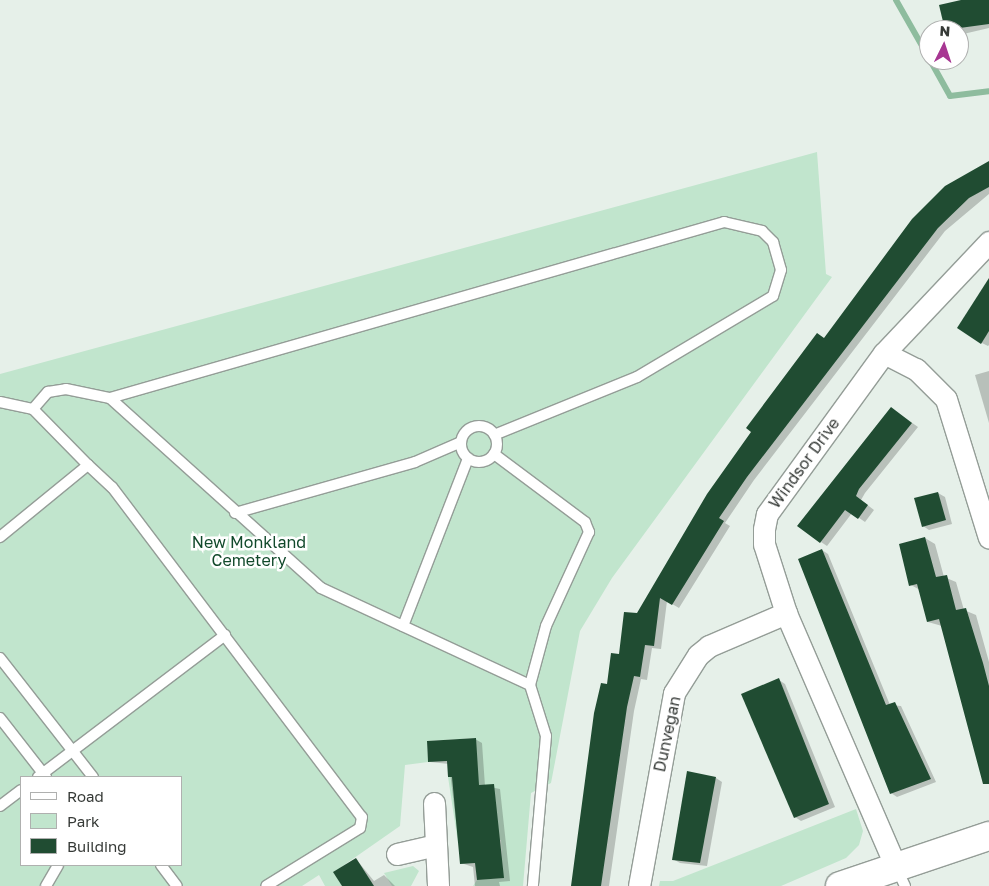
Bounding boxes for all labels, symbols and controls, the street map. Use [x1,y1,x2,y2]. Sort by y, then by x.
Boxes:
north arrow [919,20,969,70]
text: N [939,22,951,39]
street label: Windsor Drive [765,414,843,512]
park label: New Monkland Cemetery [192,532,306,570]
street label: Dunvegan [650,694,684,774]
legend [20,776,182,866]
text: Road [67,787,104,805]
text: Park [67,812,99,830]
text: Building [67,837,127,855]

